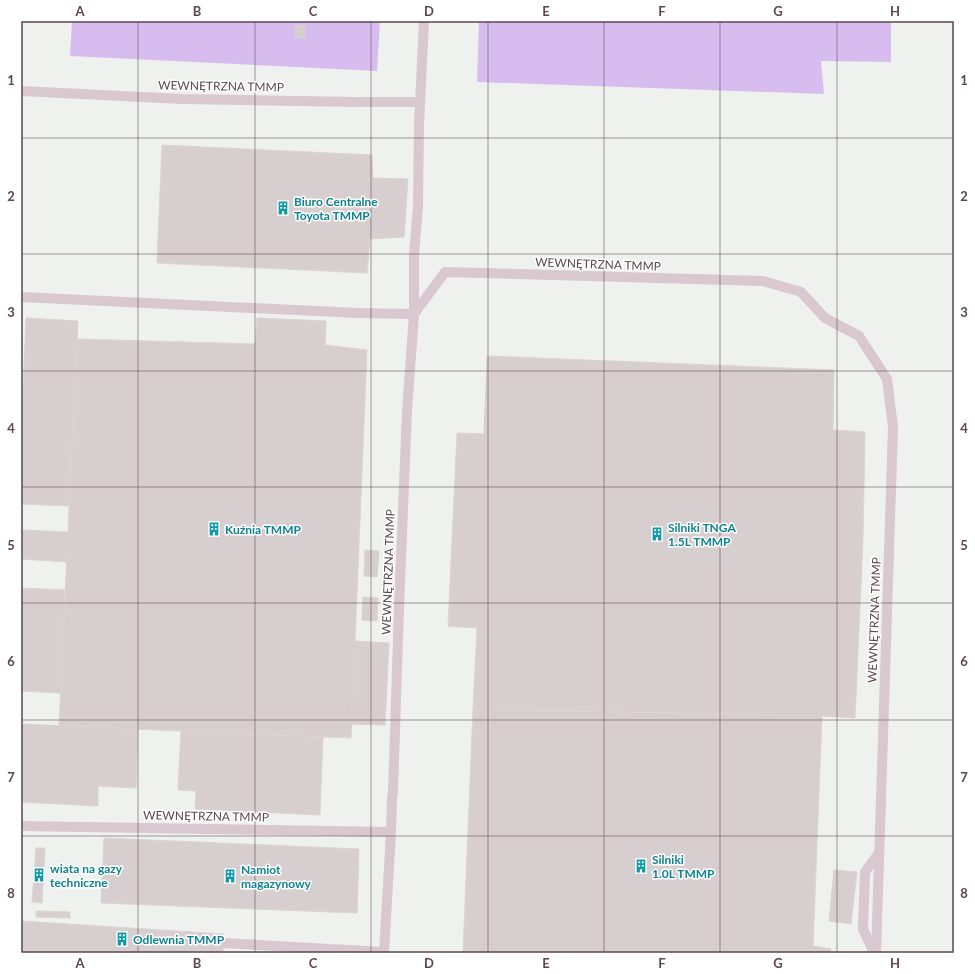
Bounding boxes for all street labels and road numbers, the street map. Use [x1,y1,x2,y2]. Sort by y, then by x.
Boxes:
street label: WEWNĘTRZNA TMMP [158,77,284,95]
street label: WEWNĘTRZNA TMMP [535,254,661,274]
street label: WEWNĘTRZNA TMMP [378,509,398,635]
street label: WEWNĘTRZNA TMMP [864,557,884,683]
street label: WEWNĘTRZNA TMMP [143,807,269,825]

